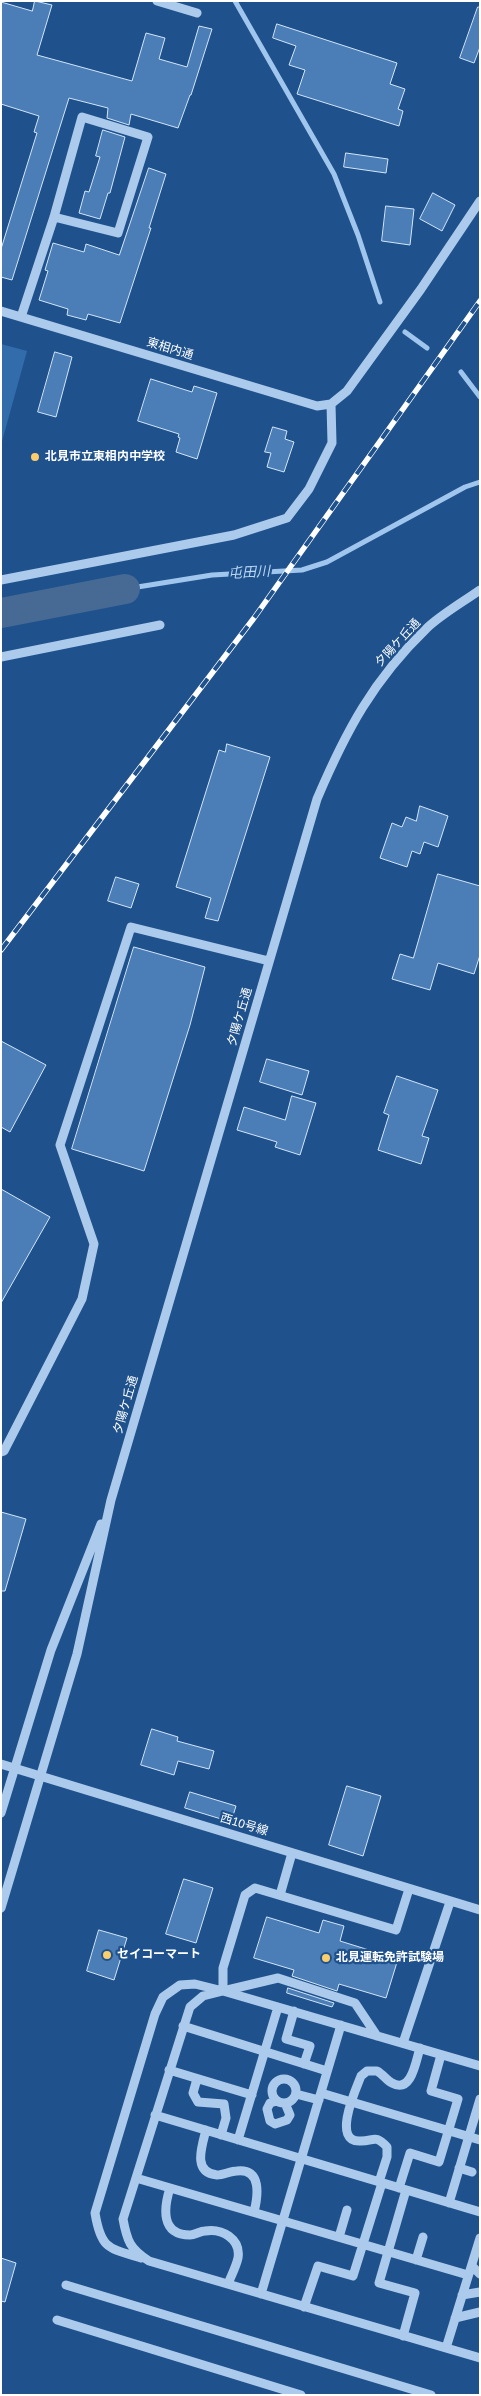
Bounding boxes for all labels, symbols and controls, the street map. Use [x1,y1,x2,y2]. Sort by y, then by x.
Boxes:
street label: 東相内通 [145,335,195,363]
place label: 北見市立東相内中学校 [45,450,165,464]
marker: 北見市立東相内中学校 [29,451,41,463]
water label: 屯田川 [228,564,270,582]
street label: 夕陽ケ丘通 [372,616,424,670]
street label: 夕陽ケ丘通 [225,986,255,1048]
street label: 夕陽ケ丘通 [111,1374,141,1436]
street label: 西10号線 [218,1811,270,1839]
place label: セイコーマート [117,1948,201,1962]
marker: セイコーマート [101,1949,113,1961]
place label: 北見運転免許試験場 [336,1951,444,1965]
marker: 北見運転免許試験場 [320,1952,332,1964]

